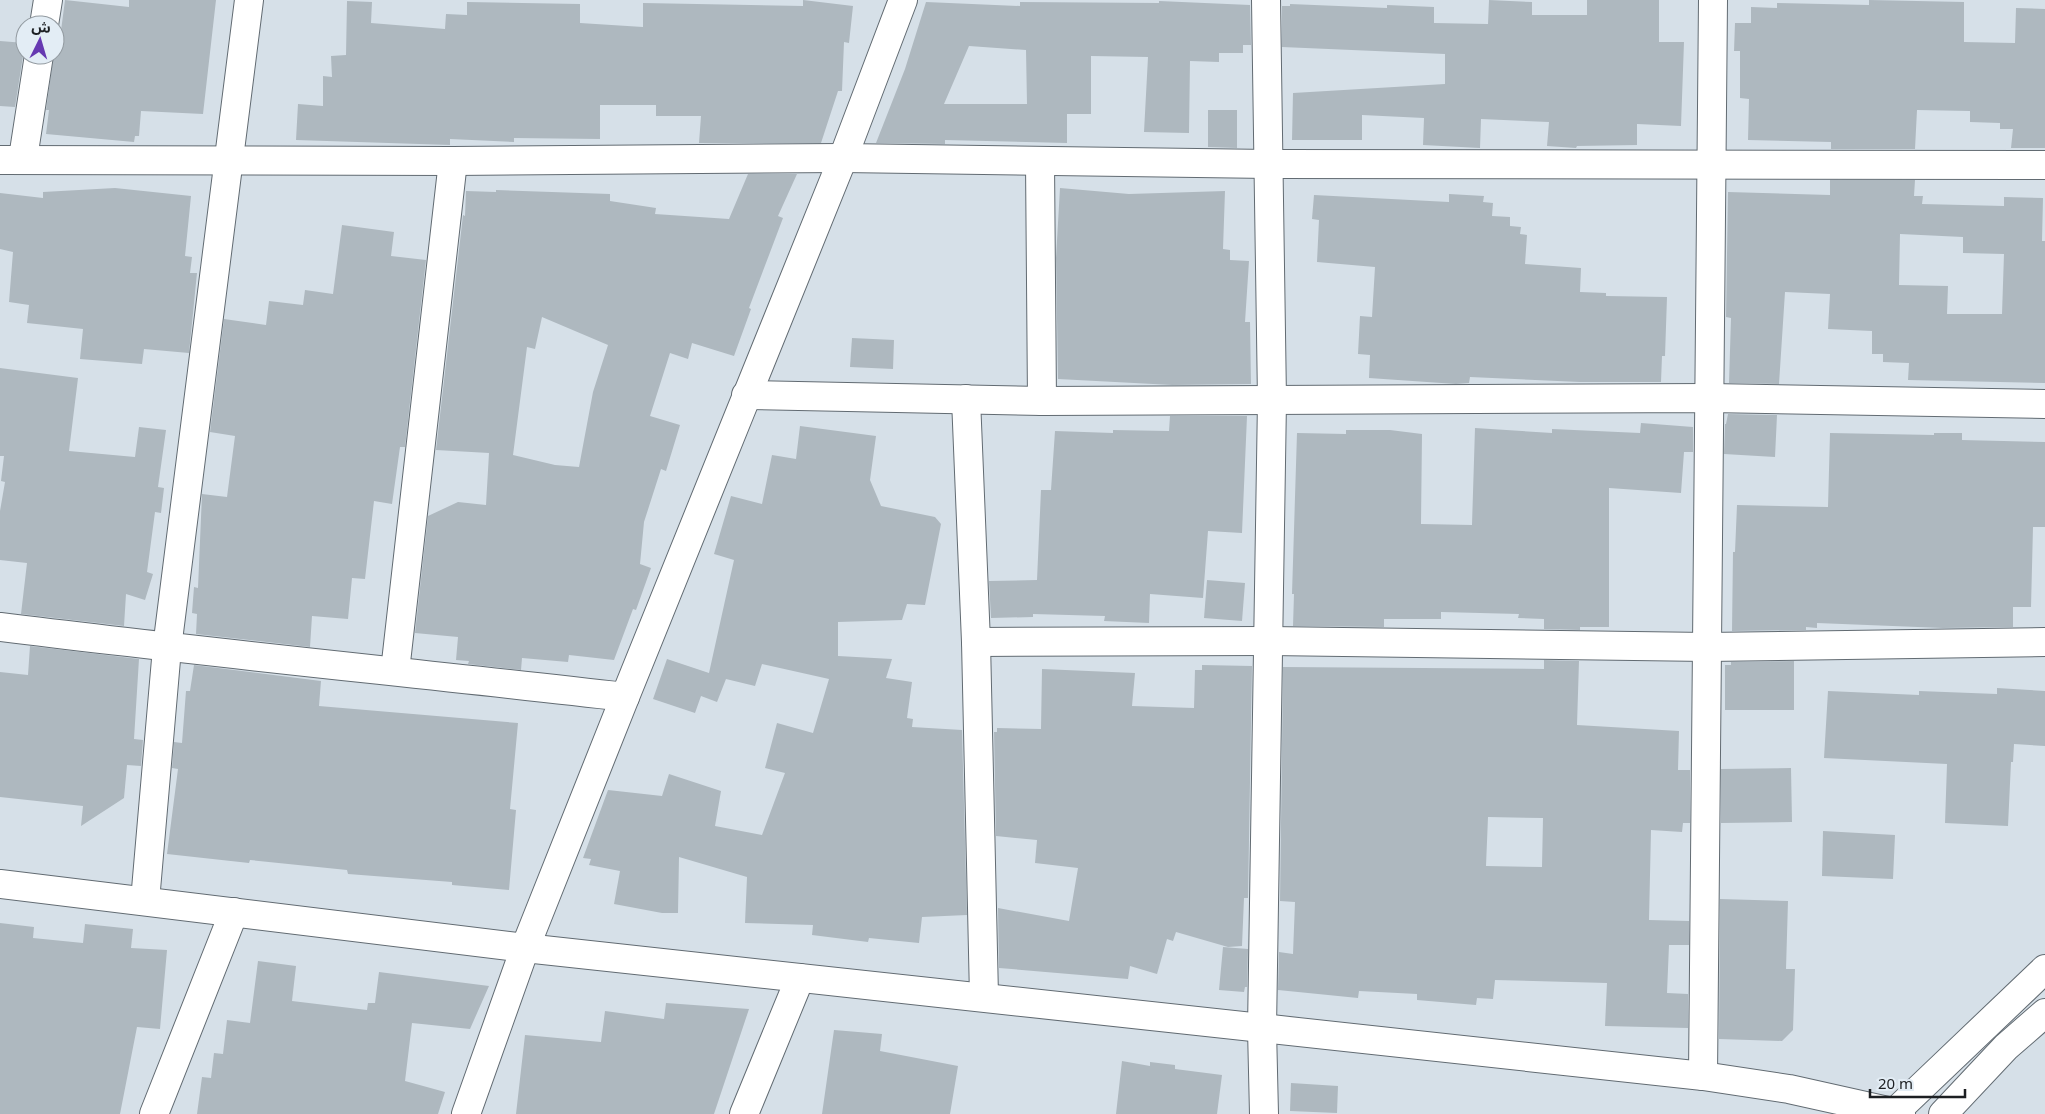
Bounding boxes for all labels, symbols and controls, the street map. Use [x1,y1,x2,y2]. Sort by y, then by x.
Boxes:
north arrow [15,15,65,65]
text: ش [31,16,52,37]
scale bar [1870,1066,1965,1098]
text: 20 m [1878,1073,1913,1093]

